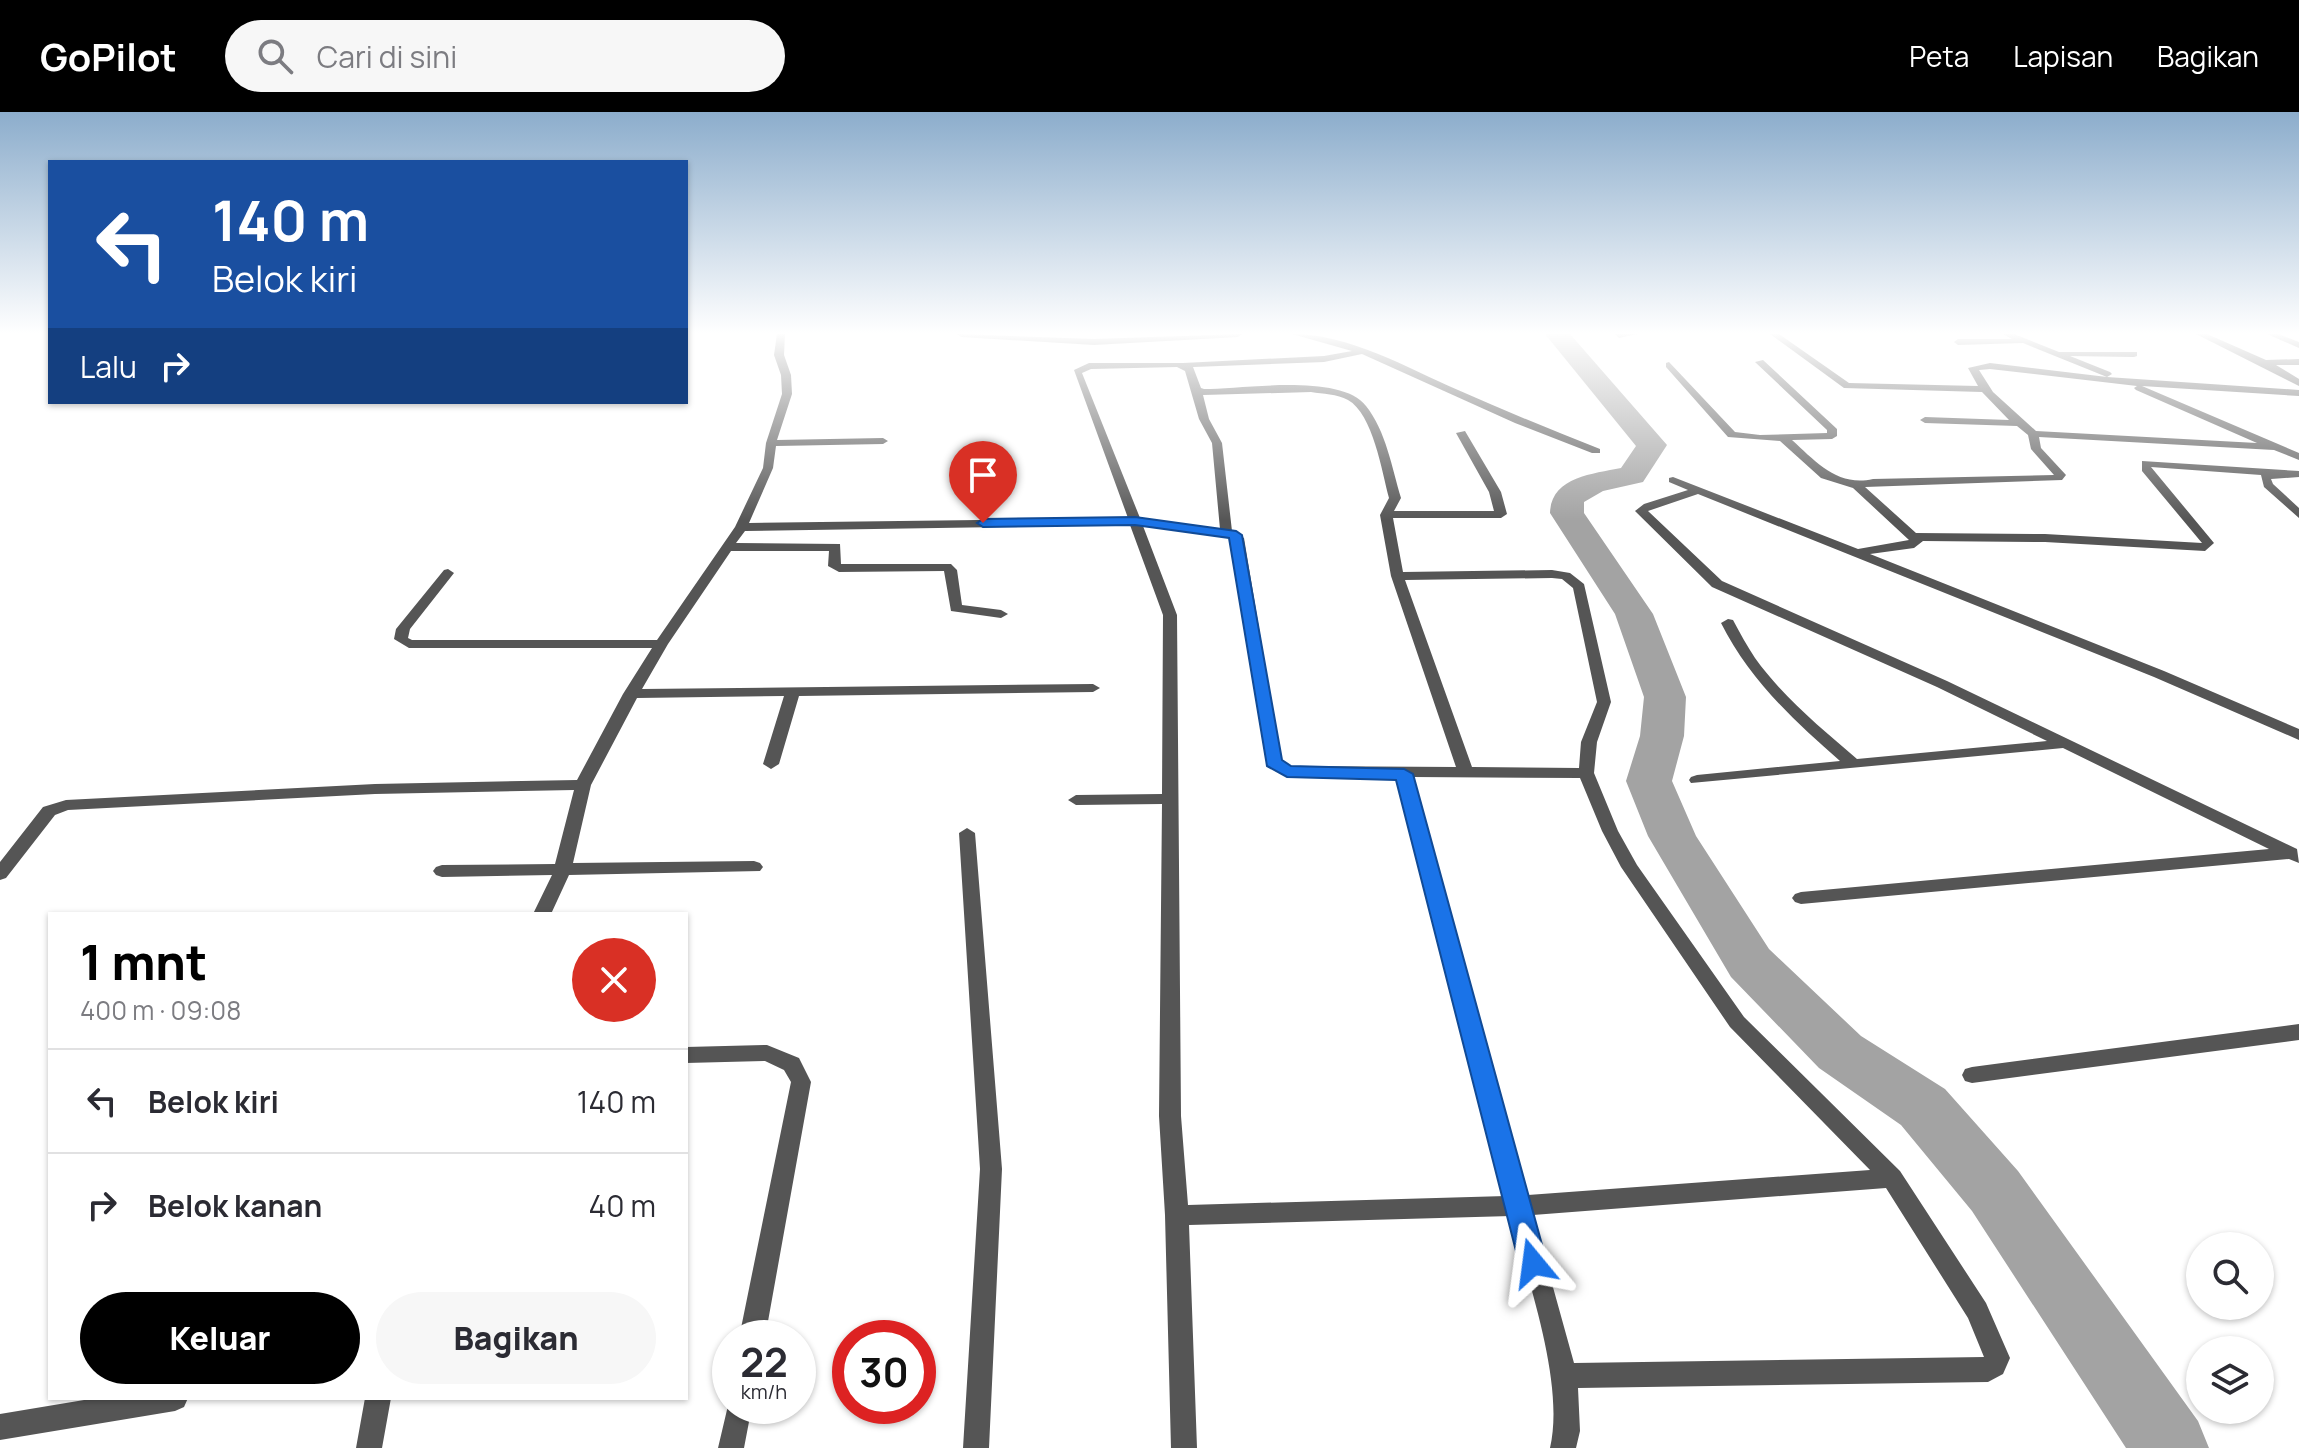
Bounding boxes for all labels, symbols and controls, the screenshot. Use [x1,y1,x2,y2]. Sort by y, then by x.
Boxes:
search box [225,20,785,92]
text: GoPilot [40,30,177,82]
icon: search [253,34,297,78]
text: Cari di sini [317,36,457,77]
text: Peta [1909,37,1969,75]
text: Lapisan [2013,37,2113,75]
text: Bagikan [2157,37,2259,75]
text: 140 m [212,181,369,258]
icon: left [80,192,184,296]
text: Belok kiri [212,254,358,303]
icon: right [153,344,197,388]
text: Lalu [80,346,137,387]
pin [949,441,1017,523]
icon: arrive [961,453,1005,497]
text: 1 mnt [80,929,207,994]
button: close [572,938,656,1022]
text: 400 m · 09:08 [80,992,241,1028]
icon: left [80,1079,124,1123]
text: Belok kiri [148,1081,279,1122]
text: 140 m [577,1081,656,1122]
icon: right [80,1183,124,1227]
text: Belok kanan [148,1185,322,1226]
text: 40 m [589,1185,656,1226]
position arrow [1491,1221,1575,1305]
map controls [2186,1232,2274,1424]
button: search [2186,1232,2274,1320]
button: Keluar [80,1292,360,1384]
button: Bagikan [376,1292,656,1384]
speed limit sign: 30 [832,1320,936,1424]
text: 22 [740,1334,788,1389]
button: layers [2186,1336,2274,1424]
text: km/h [741,1378,787,1405]

